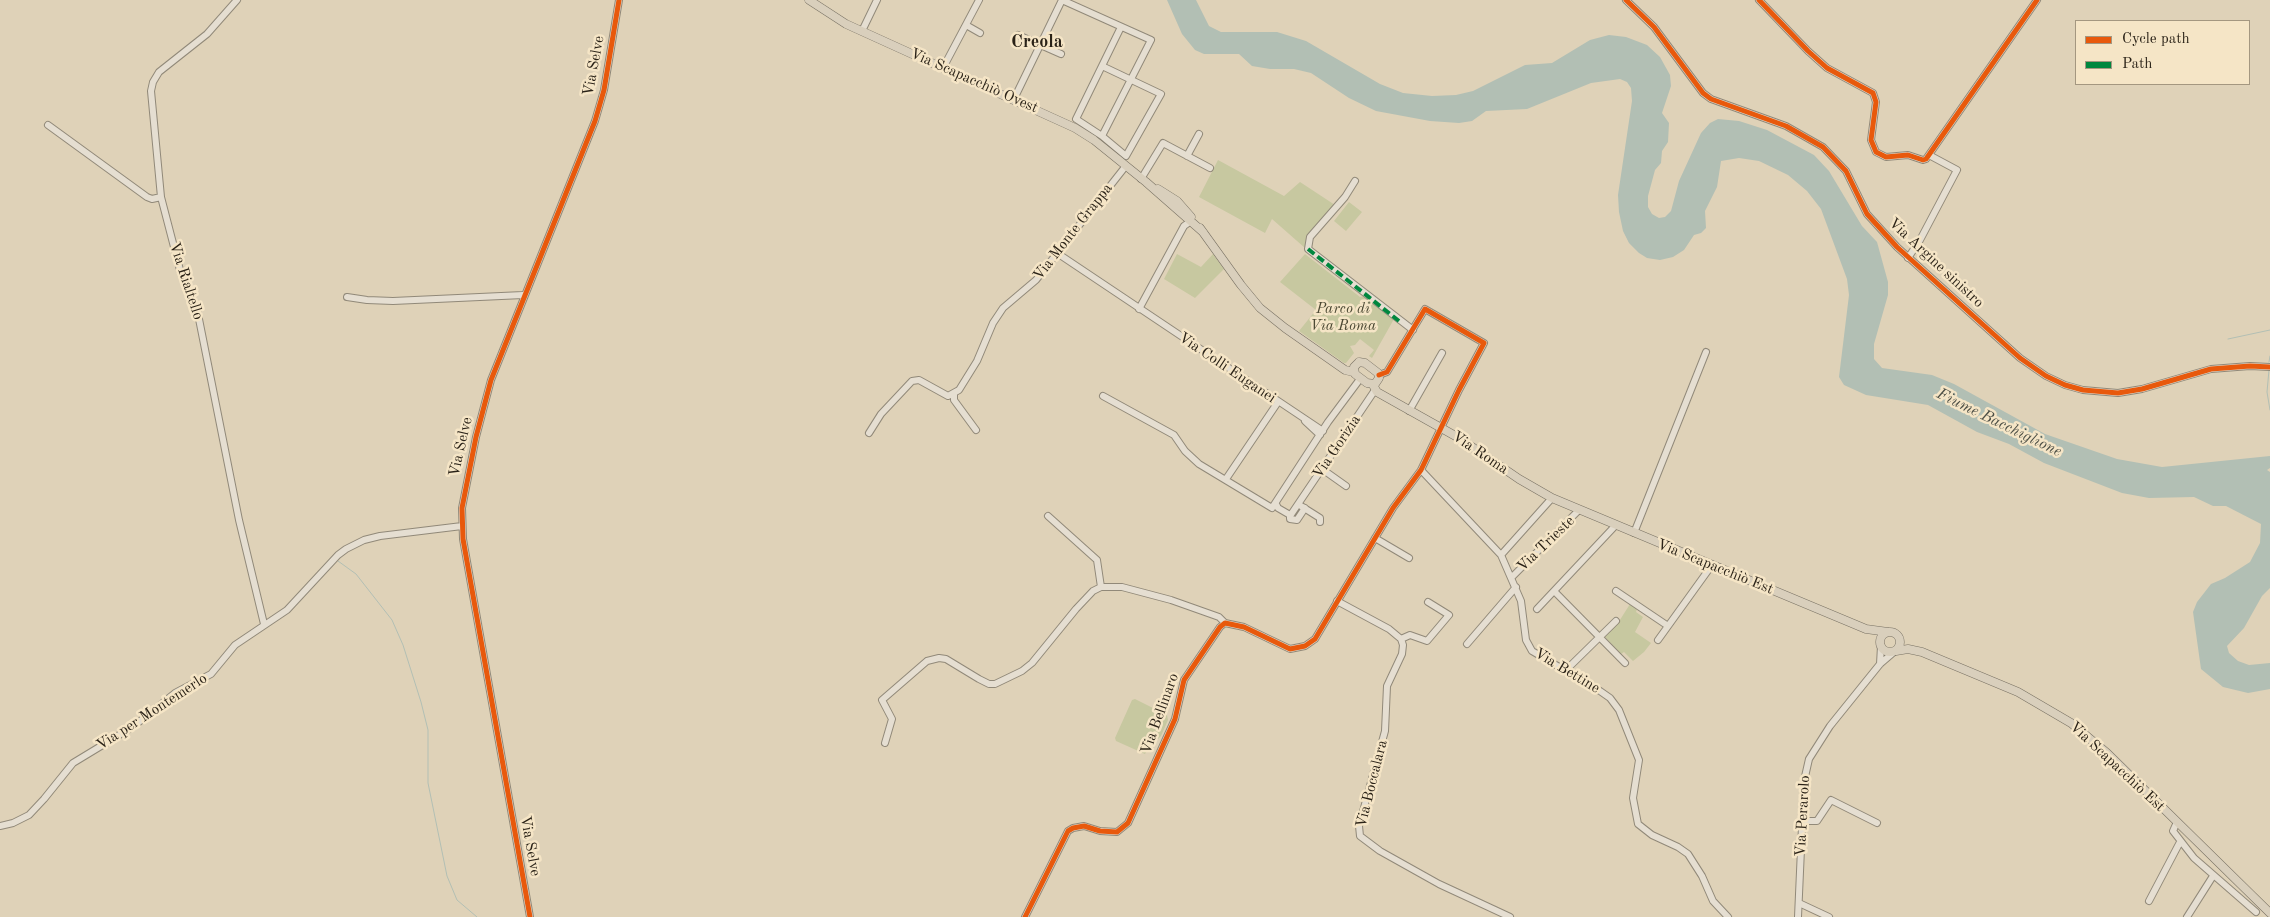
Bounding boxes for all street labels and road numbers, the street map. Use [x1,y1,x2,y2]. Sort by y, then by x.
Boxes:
street label: Via Selve [579,34,609,98]
street label: Via Scapacchiò Ovest [907,45,1041,117]
street label: Via Monte Grappa [1029,180,1117,284]
street label: Via Argine sinistro [1885,214,1987,312]
street label: Via Rialtello [165,240,207,322]
street label: Via Colli Euganei [1175,329,1279,407]
street label: Via Gorizia [1309,412,1365,482]
street label: Via Selve [445,415,477,479]
street label: Via Roma [1448,428,1512,478]
street label: Via Trieste [1513,512,1579,576]
street label: Via Scapacchiò Est [1654,535,1776,599]
street label: Via Bettine [1531,644,1603,698]
street label: Via per Montemerlo [93,670,211,754]
street label: Via Bellinaro [1137,671,1183,757]
street label: Via Scapacchiò Est [2065,718,2169,816]
street label: Via Boccalara [1352,738,1392,830]
street label: Via Perarolo [1792,775,1814,857]
street label: Via Selve [516,814,544,878]

